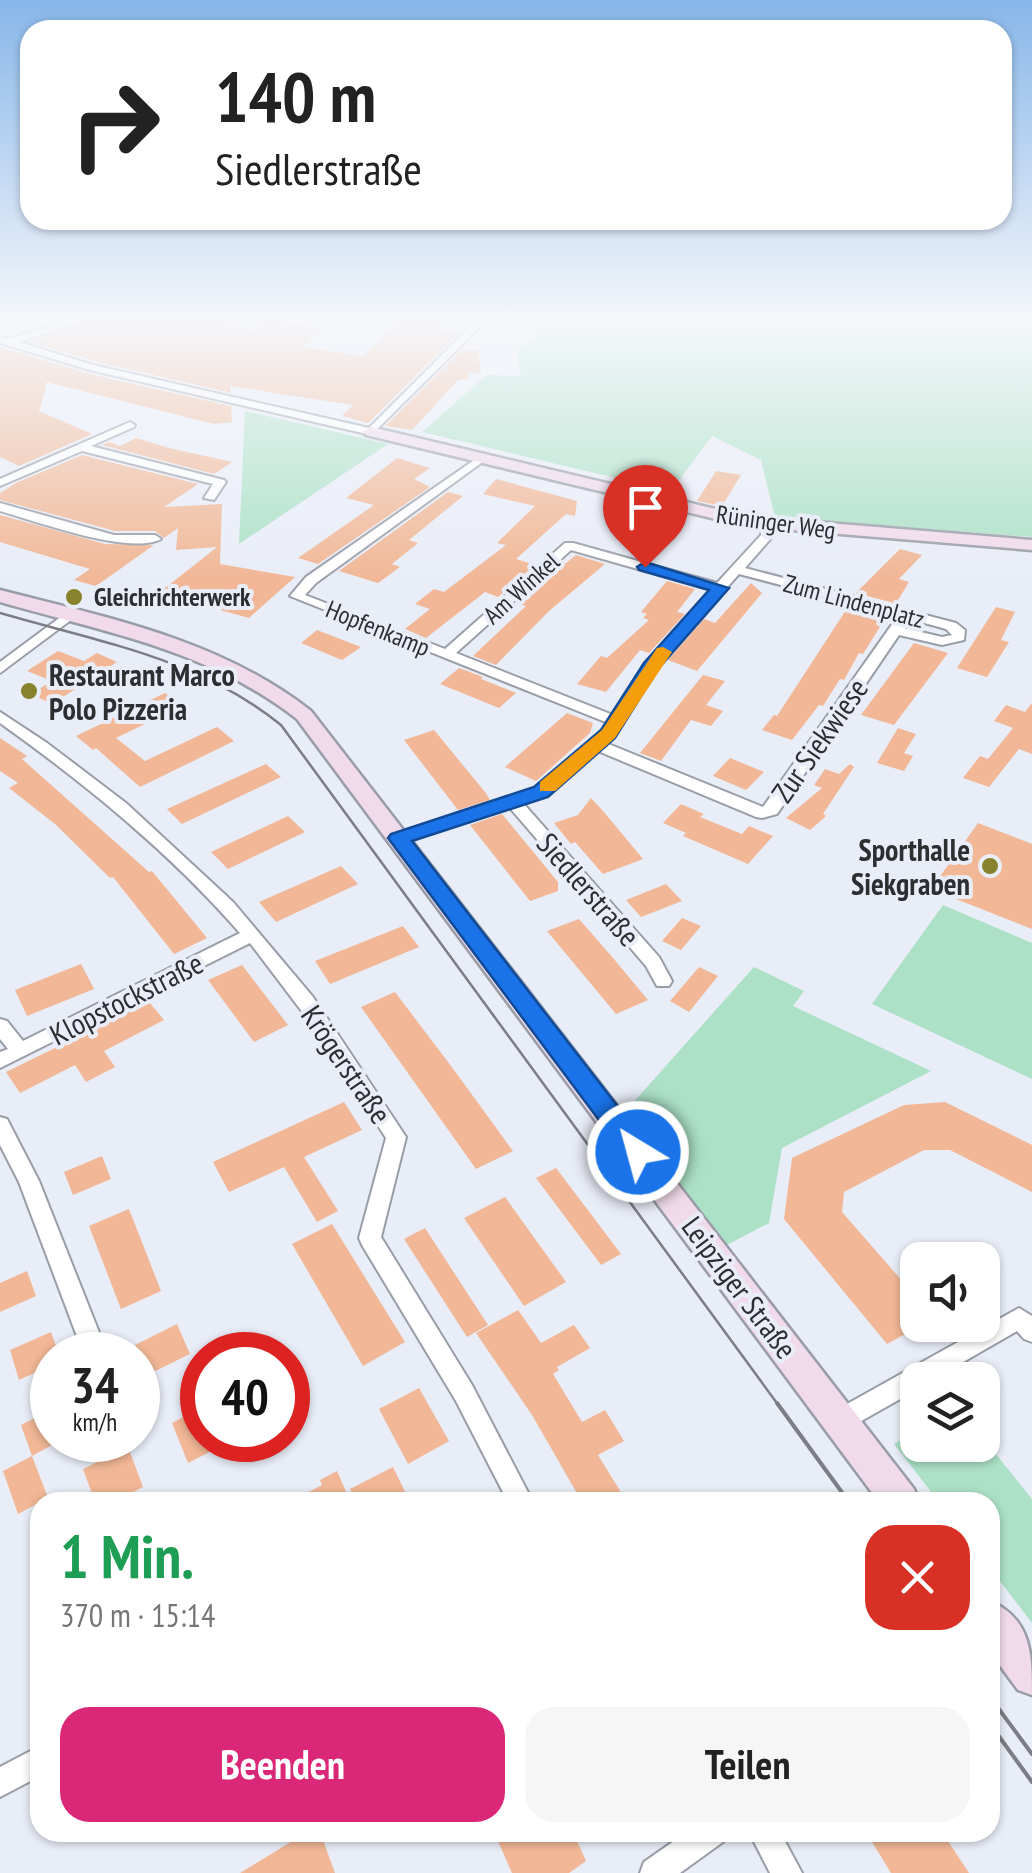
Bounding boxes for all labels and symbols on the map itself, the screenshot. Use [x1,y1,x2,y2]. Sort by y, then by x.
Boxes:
pin [603,465,688,568]
street label: Rüninger Weg [714,498,838,546]
street label: Am Winkel [476,545,566,631]
street label: Zum Lindenplatz [780,567,928,635]
place label: Gleichrichterwerk [94,581,251,613]
marker: Gleichrichterwerk [63,586,85,608]
street label: Hopfenkamp [321,593,435,663]
place label: Restaurant Marco Polo Pizzeria [49,655,235,728]
street label: Zur Siekwiese [762,670,876,810]
marker: Restaurant Marco Polo Pizzeria [18,680,40,702]
street label: Siedlerstraße [529,824,649,954]
place label: Sporthalle Siekgraben [851,830,970,903]
marker: Sporthalle Siekgraben [979,855,1001,877]
street label: Klopstockstraße [43,943,209,1053]
street label: Krögerstraße [293,997,401,1131]
position arrow [586,1100,690,1204]
street label: Leipziger Straße [674,1208,806,1366]
speed limit sign: 40 [180,1332,310,1462]

